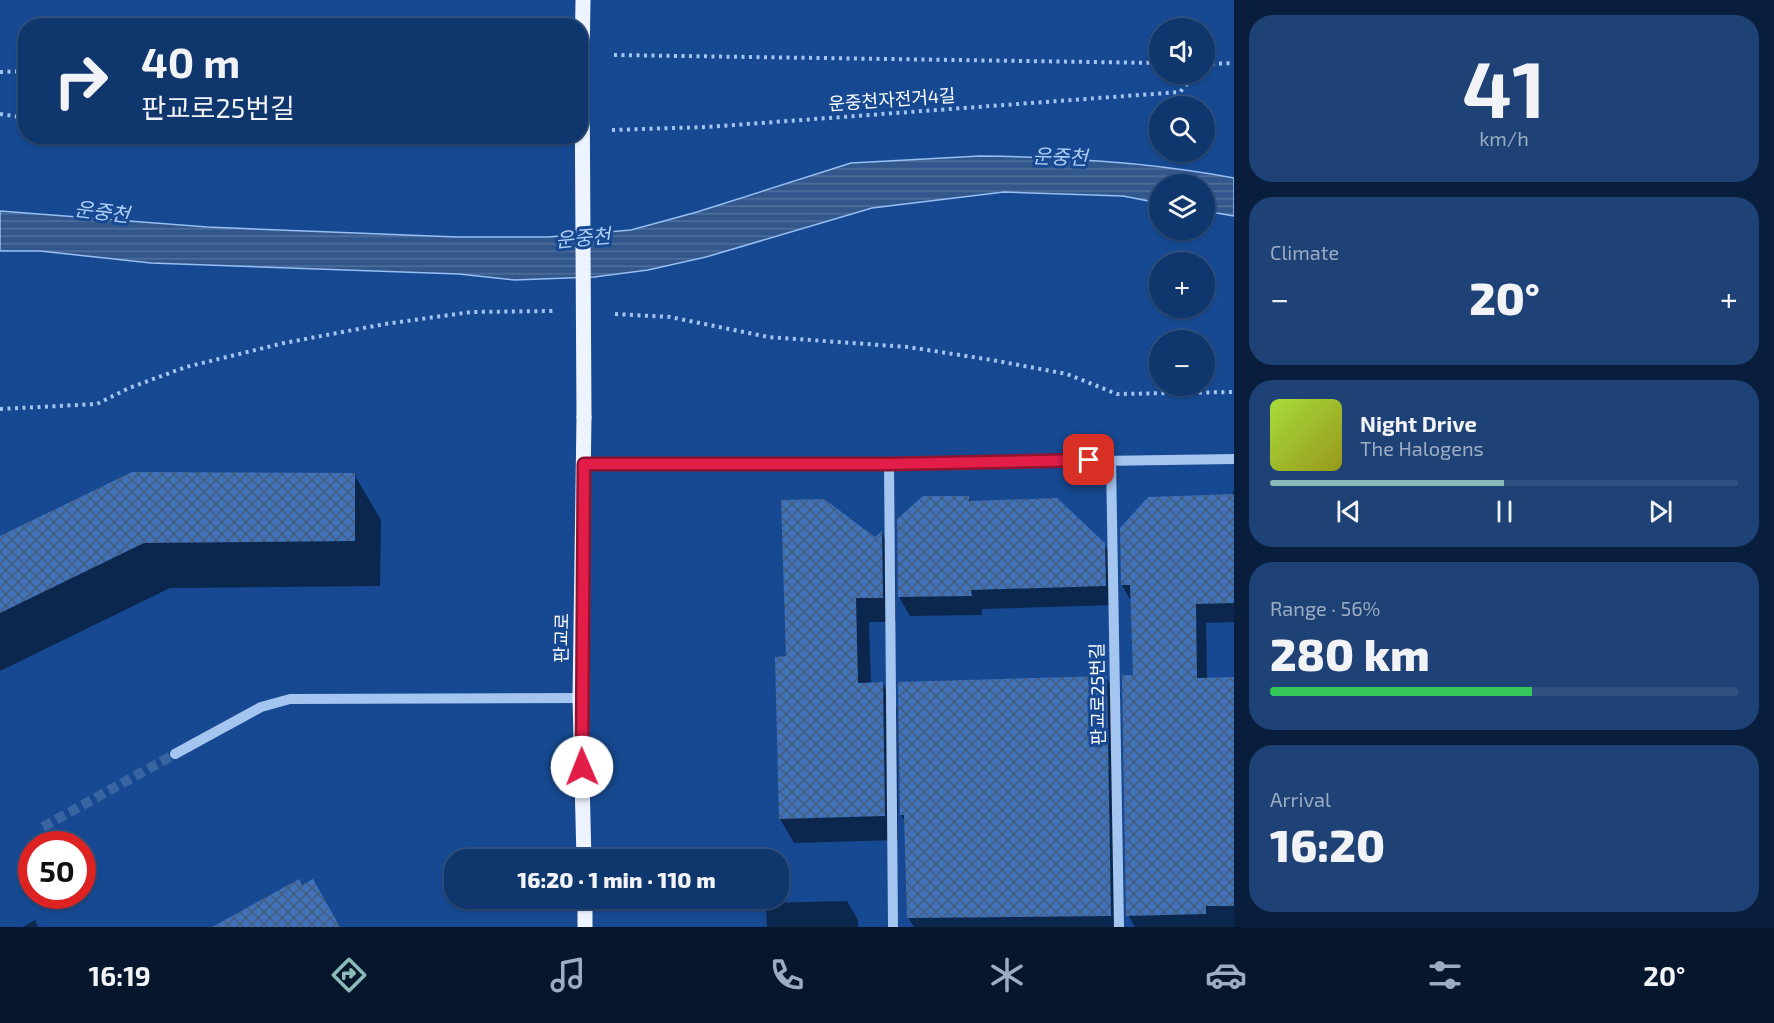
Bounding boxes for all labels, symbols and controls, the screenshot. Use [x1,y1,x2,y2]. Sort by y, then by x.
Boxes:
map controls [1149,18,1215,396]
button: sound [1149,18,1215,84]
text: 40 m [141,36,240,86]
text: 41 [1462,40,1546,134]
icon: right [42,42,120,120]
street label: 운중천자전거4길 [828,84,956,114]
text: 판교로25번길 [141,91,295,123]
button: search [1149,96,1215,162]
text: km/h [1479,126,1529,150]
water label: 운중천 [1032,143,1091,169]
button: layers [1149,174,1215,240]
water label: 운중천 [73,196,134,227]
water label: 운중천 [554,222,614,251]
text: Climate [1270,240,1339,264]
button: + [1149,252,1215,318]
text: 20° [1469,270,1540,324]
text: − [1270,278,1289,318]
text: + [1720,278,1738,318]
button: − [1149,330,1215,396]
text: Night Drive [1360,410,1477,436]
pin [1063,434,1114,485]
text: The Halogens [1360,436,1484,460]
icon: arrive [1072,443,1105,476]
icon: previous [1332,495,1365,528]
icon: pause [1488,495,1521,528]
icon: next [1644,495,1677,528]
text: Range · 56% [1270,596,1380,620]
street label: 판교로 [550,613,572,663]
text: 280 km [1270,626,1430,680]
street label: 판교로25번길 [1085,643,1109,745]
position arrow [550,735,614,799]
text: Arrival [1270,787,1331,811]
text: 16:20 [1270,817,1385,871]
speed limit sign: 50 [18,831,96,909]
text: 16:20 · 1 min · 110 m [517,866,716,892]
icon: directions [328,954,370,996]
icon: music [547,954,589,996]
icon: phone [766,954,808,996]
icon: climate [986,954,1028,996]
icon: car [1205,954,1247,996]
icon: filters [1424,954,1466,996]
text: 16:19 [89,959,151,991]
text: 20° [1643,959,1685,991]

